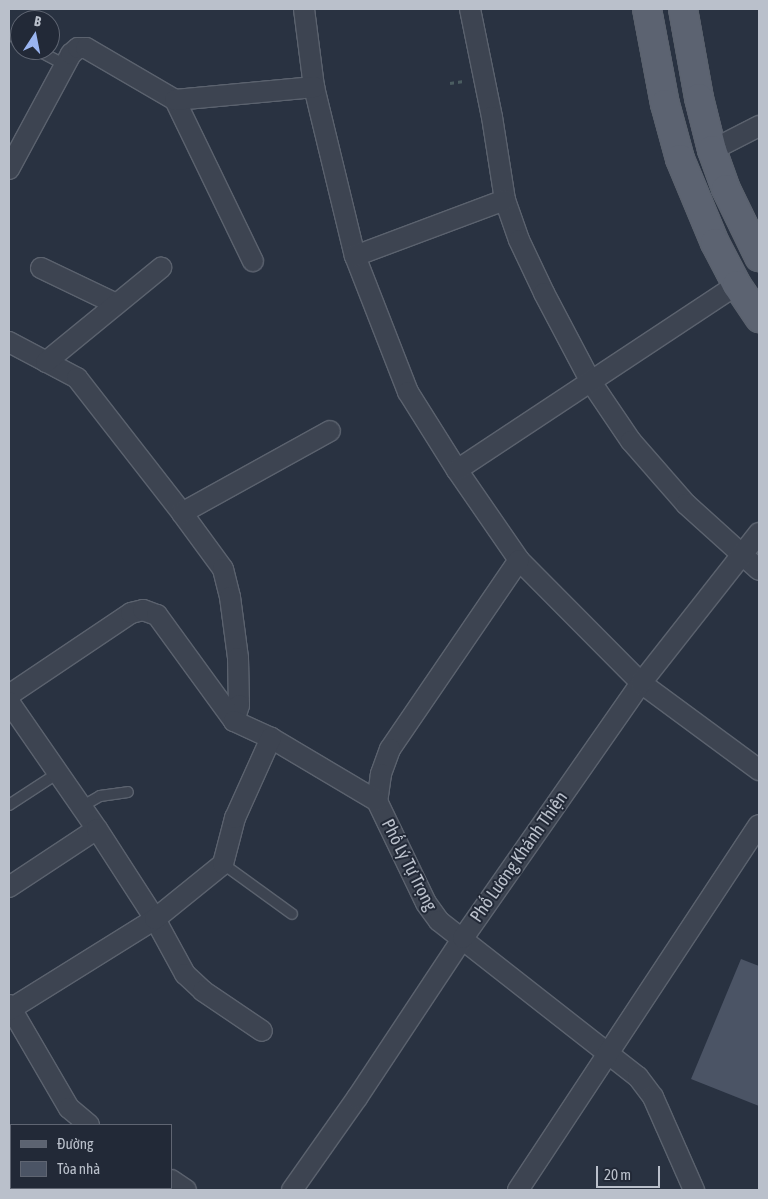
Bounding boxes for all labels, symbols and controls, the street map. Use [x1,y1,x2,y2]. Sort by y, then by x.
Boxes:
north arrow [10,10,60,60]
text: B [33,13,42,30]
street label: Phố Lương Khánh Thiện [466,787,572,927]
street label: Phố Lý Tự Trọng [377,816,441,914]
legend [10,1124,172,1189]
text: Đường [57,1135,93,1152]
scale bar [598,1156,662,1188]
text: Tòa nhà [57,1160,100,1177]
text: 20 m [604,1166,631,1183]

